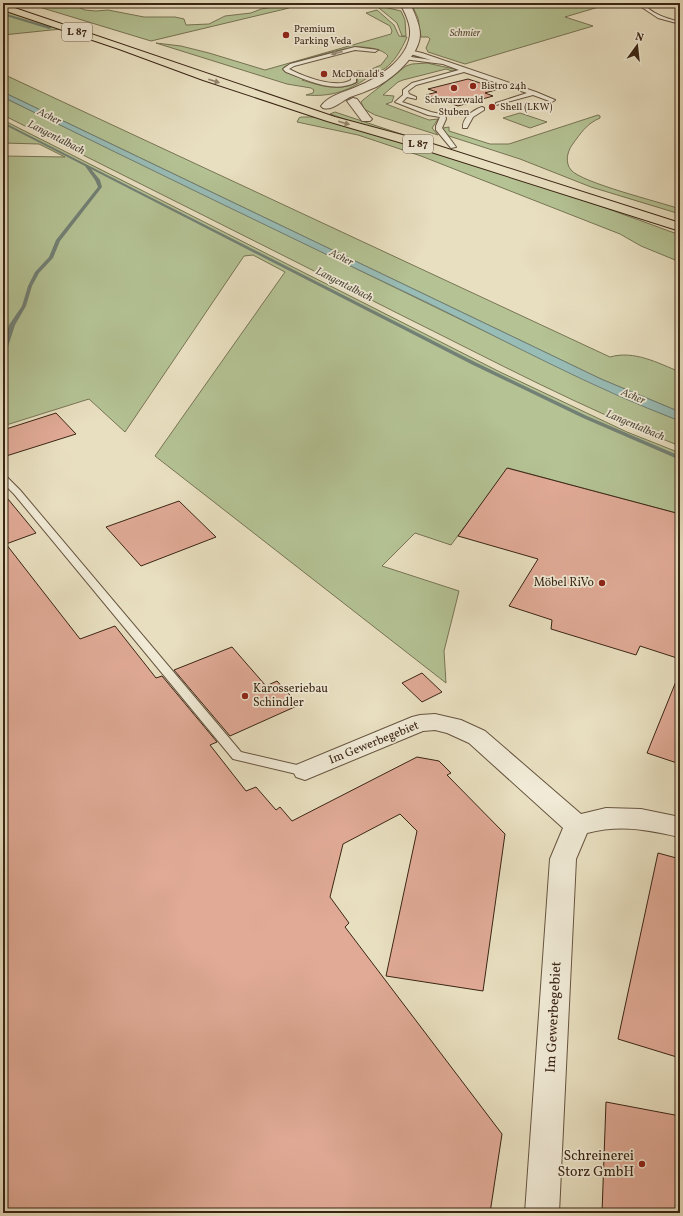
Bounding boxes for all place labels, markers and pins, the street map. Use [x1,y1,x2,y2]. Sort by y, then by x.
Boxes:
place label: Premium Parking Veda [294,22,352,48]
marker: Premium Parking Veda [281,30,291,40]
place label: McDonald's [332,67,384,81]
marker: McDonald's [319,69,329,79]
place label: Bistro 24h [481,79,527,93]
marker: Bistro 24h [468,81,478,91]
marker: Schwarzwald Stuben [449,83,459,93]
place label: Schwarzwald Stuben [425,93,484,119]
place label: Shell (LKW) [500,100,553,114]
marker: Shell (LKW) [487,102,497,112]
place label: Möbel RiVo [534,575,594,591]
marker: Möbel RiVo [597,578,607,588]
place label: Karosseriebau Schindler [253,681,328,711]
marker: Karosseriebau Schindler [240,691,250,701]
place label: Schreinerei Storz GmbH [558,1147,634,1182]
marker: Schreinerei Storz GmbH [637,1159,647,1169]

